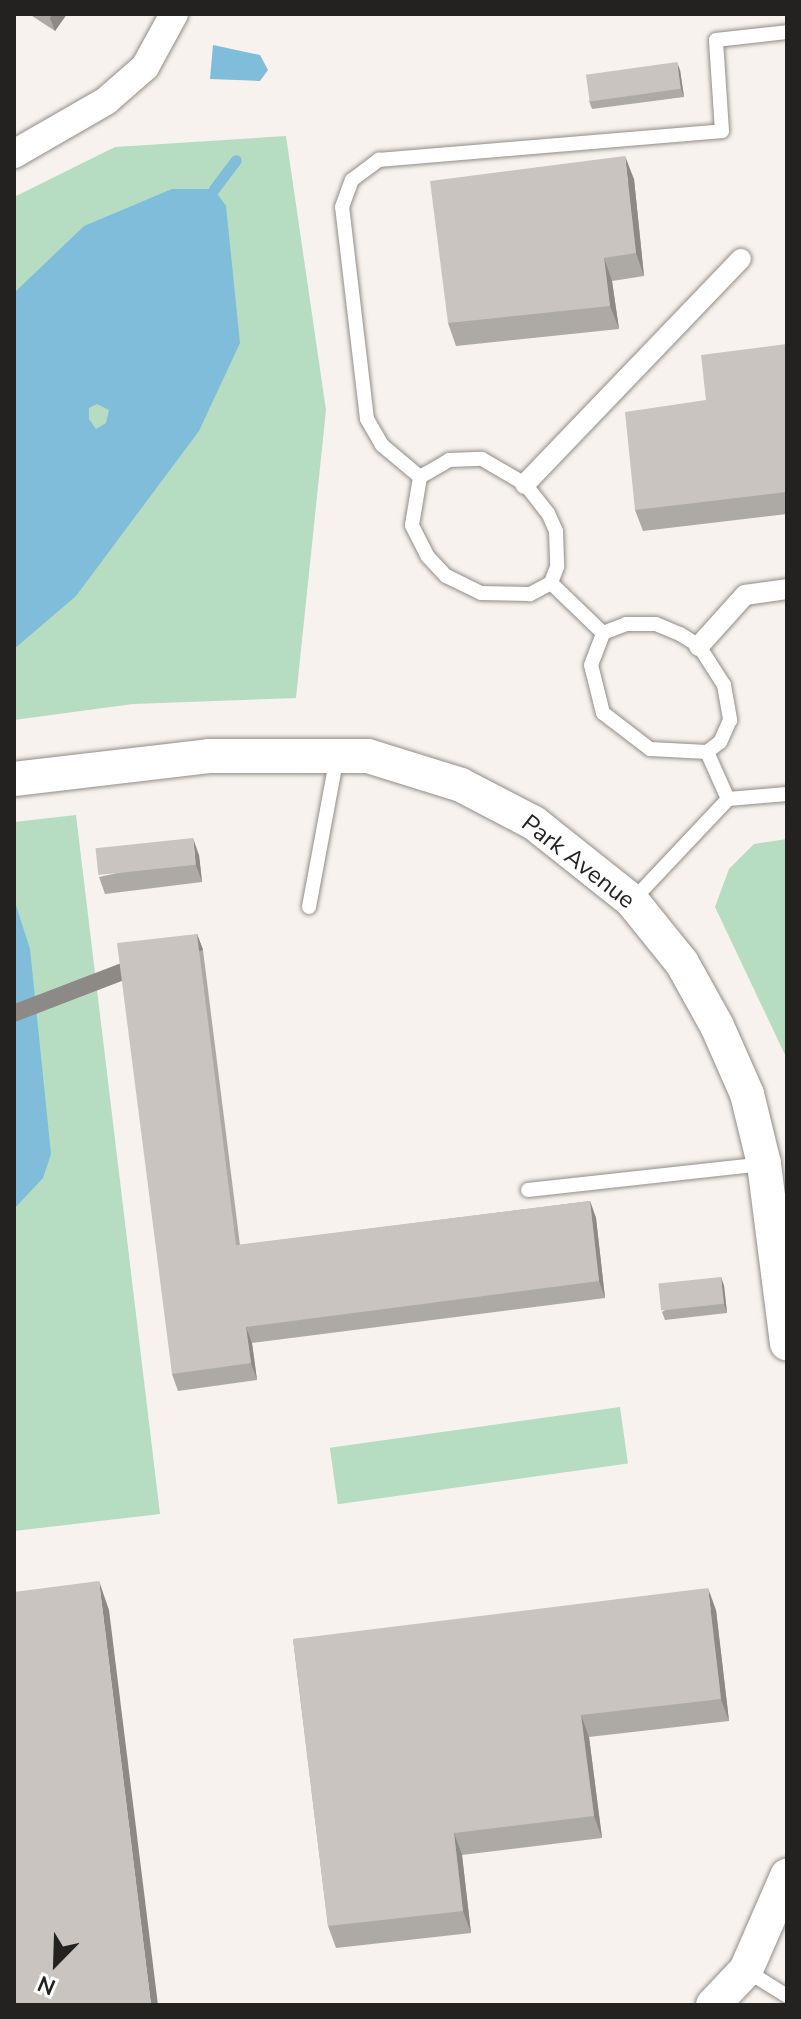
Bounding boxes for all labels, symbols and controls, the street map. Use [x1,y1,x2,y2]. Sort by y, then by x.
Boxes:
street label: Park Avenue [516,809,640,915]
north arrow [16,1923,96,2003]
text: N [33,1968,60,2002]

